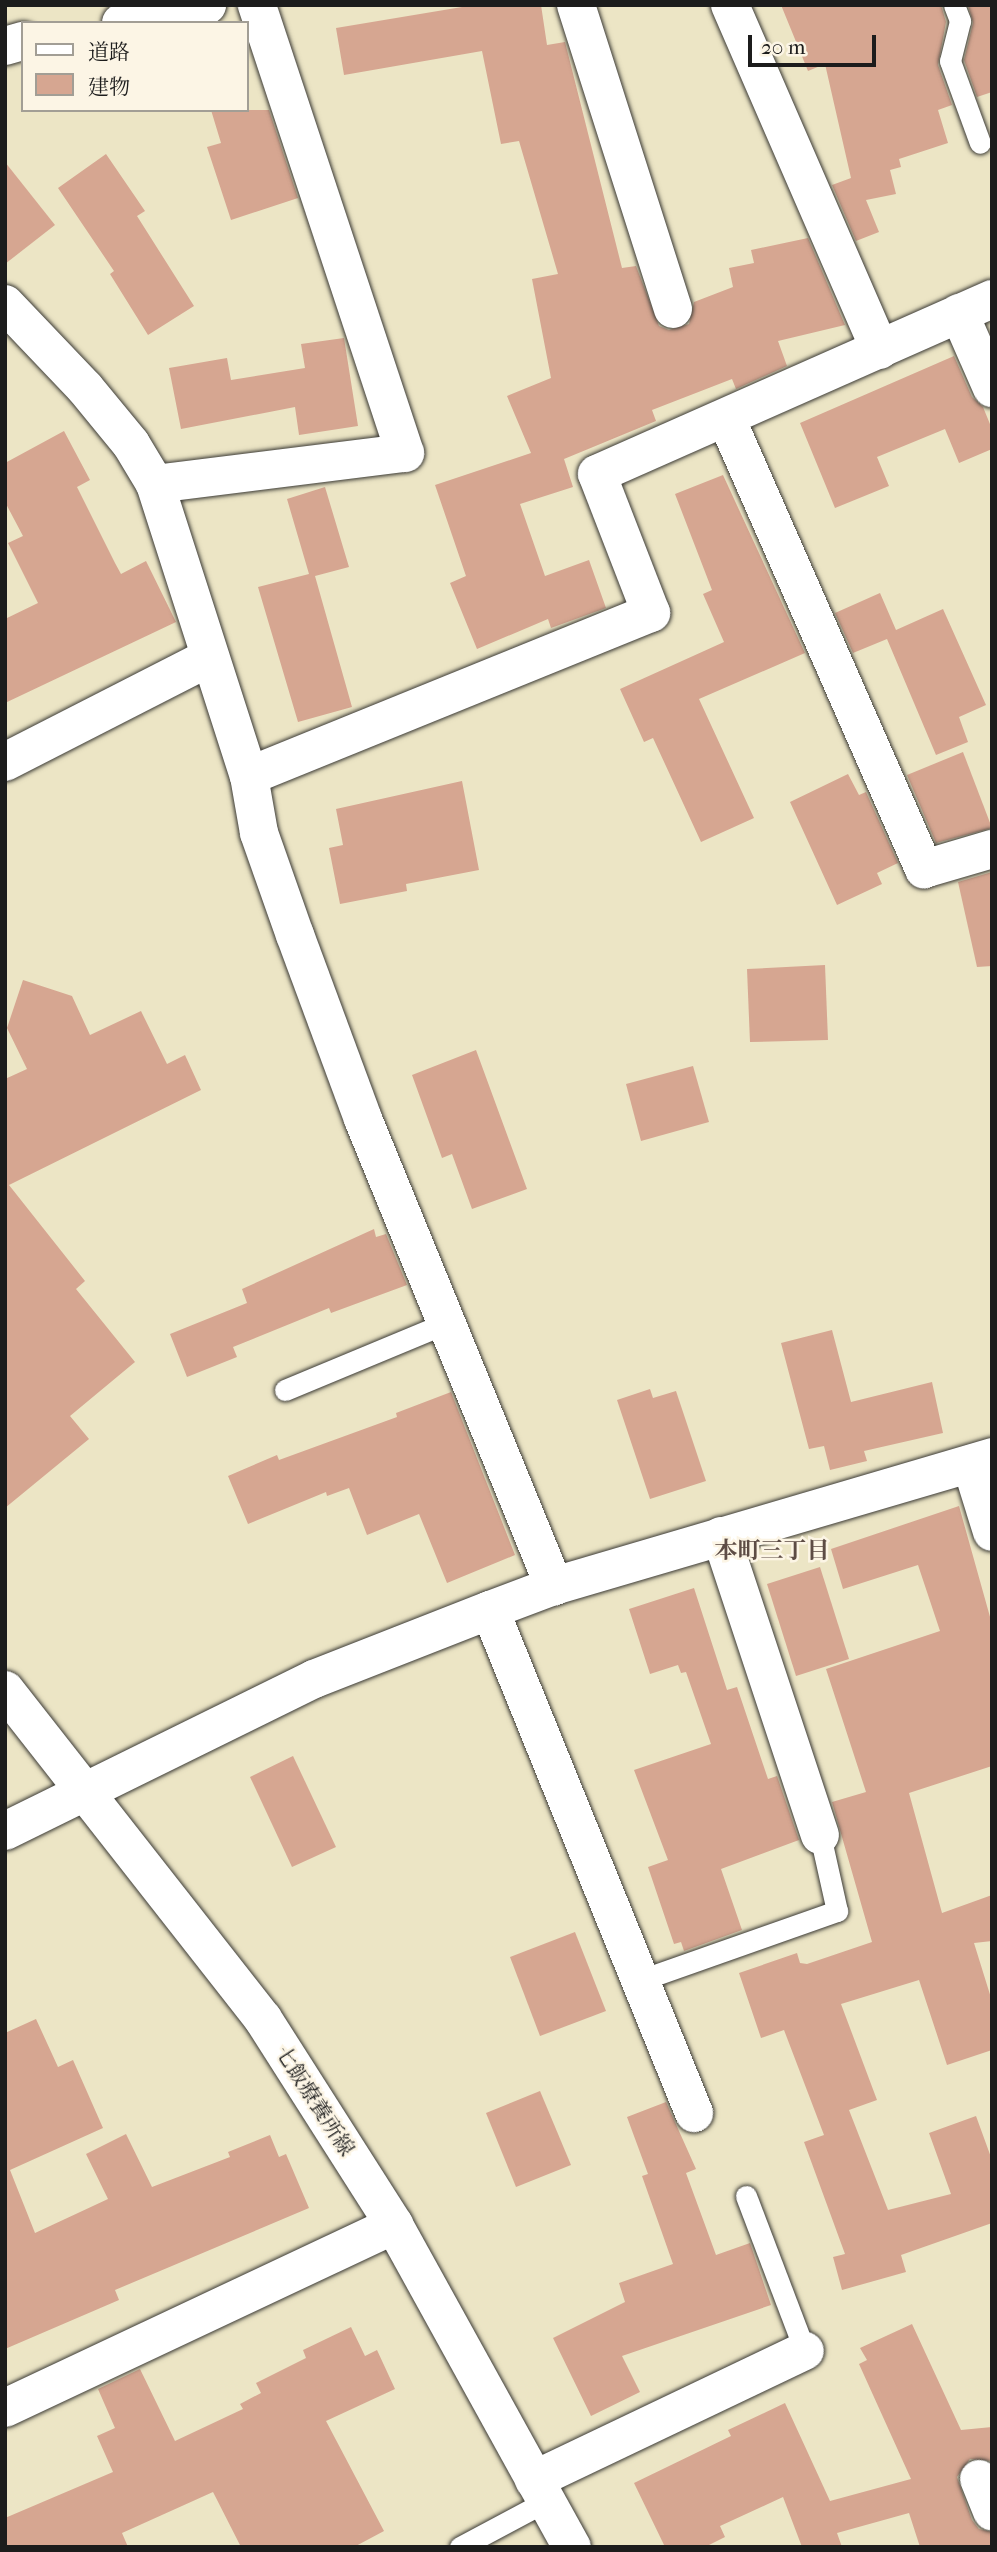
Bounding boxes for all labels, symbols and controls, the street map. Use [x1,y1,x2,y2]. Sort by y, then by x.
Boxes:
legend [21,21,248,112]
scale bar [752,21,880,65]
text: 20 m [761,35,805,59]
text: 道路 [88,40,130,64]
text: 建物 [88,75,130,99]
district label: 本町三丁目 [715,1537,829,1565]
street label: 七飯療養所線 [270,2041,360,2161]

